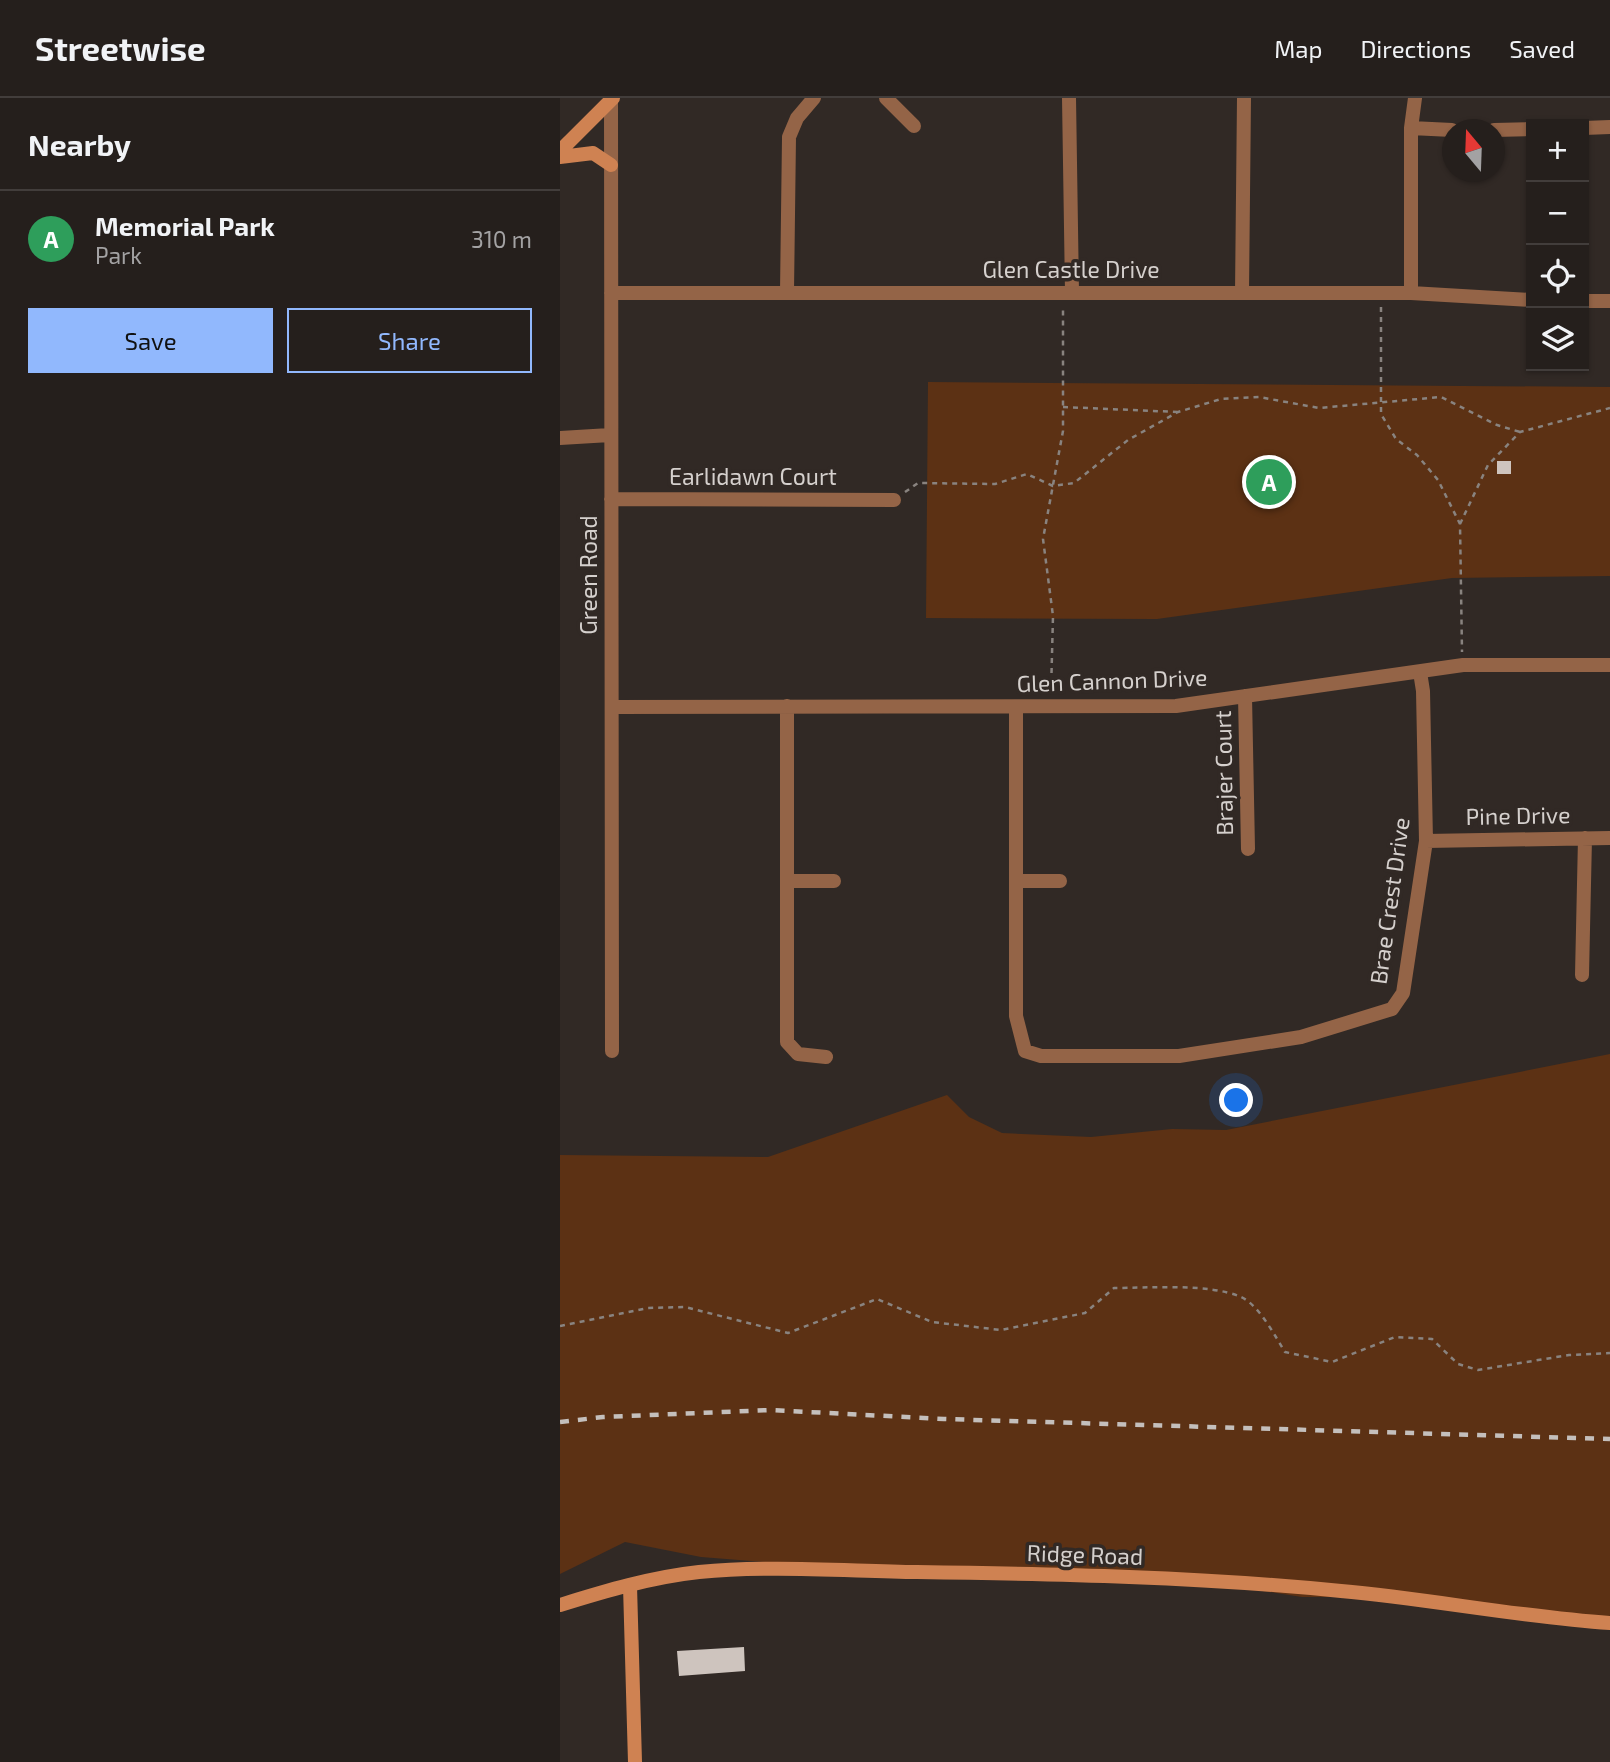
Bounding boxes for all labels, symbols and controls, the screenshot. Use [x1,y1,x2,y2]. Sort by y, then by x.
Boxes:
text: Streetwise [35,28,206,68]
text: Map [1274,34,1322,63]
text: Directions [1360,34,1471,63]
text: Saved [1509,34,1575,63]
north arrow [1442,119,1505,182]
map controls [1526,119,1589,371]
button: + [1526,119,1589,182]
text: Nearby [28,126,131,162]
button: − [1526,182,1589,245]
text: Memorial Park [95,210,275,241]
text: A [43,225,59,253]
text: 310 m [471,225,532,253]
text: Park [95,241,142,269]
button: locate [1526,245,1589,308]
street label: Glen Castle Drive [982,255,1160,283]
button: Save [28,308,273,373]
button: Share [287,308,532,373]
button: layers [1526,308,1589,371]
pin: A [1246,456,1292,508]
street label: Earlidawn Court [669,462,837,490]
street label: Green Road [574,515,602,635]
street label: Glen Cannon Drive [1016,663,1208,697]
street label: Brajer Court [1208,710,1238,836]
street label: Pine Drive [1465,800,1571,830]
street label: Brae Crest Drive [1363,816,1415,986]
your location [1219,1083,1253,1117]
street label: Ridge Road [1026,1538,1144,1570]

